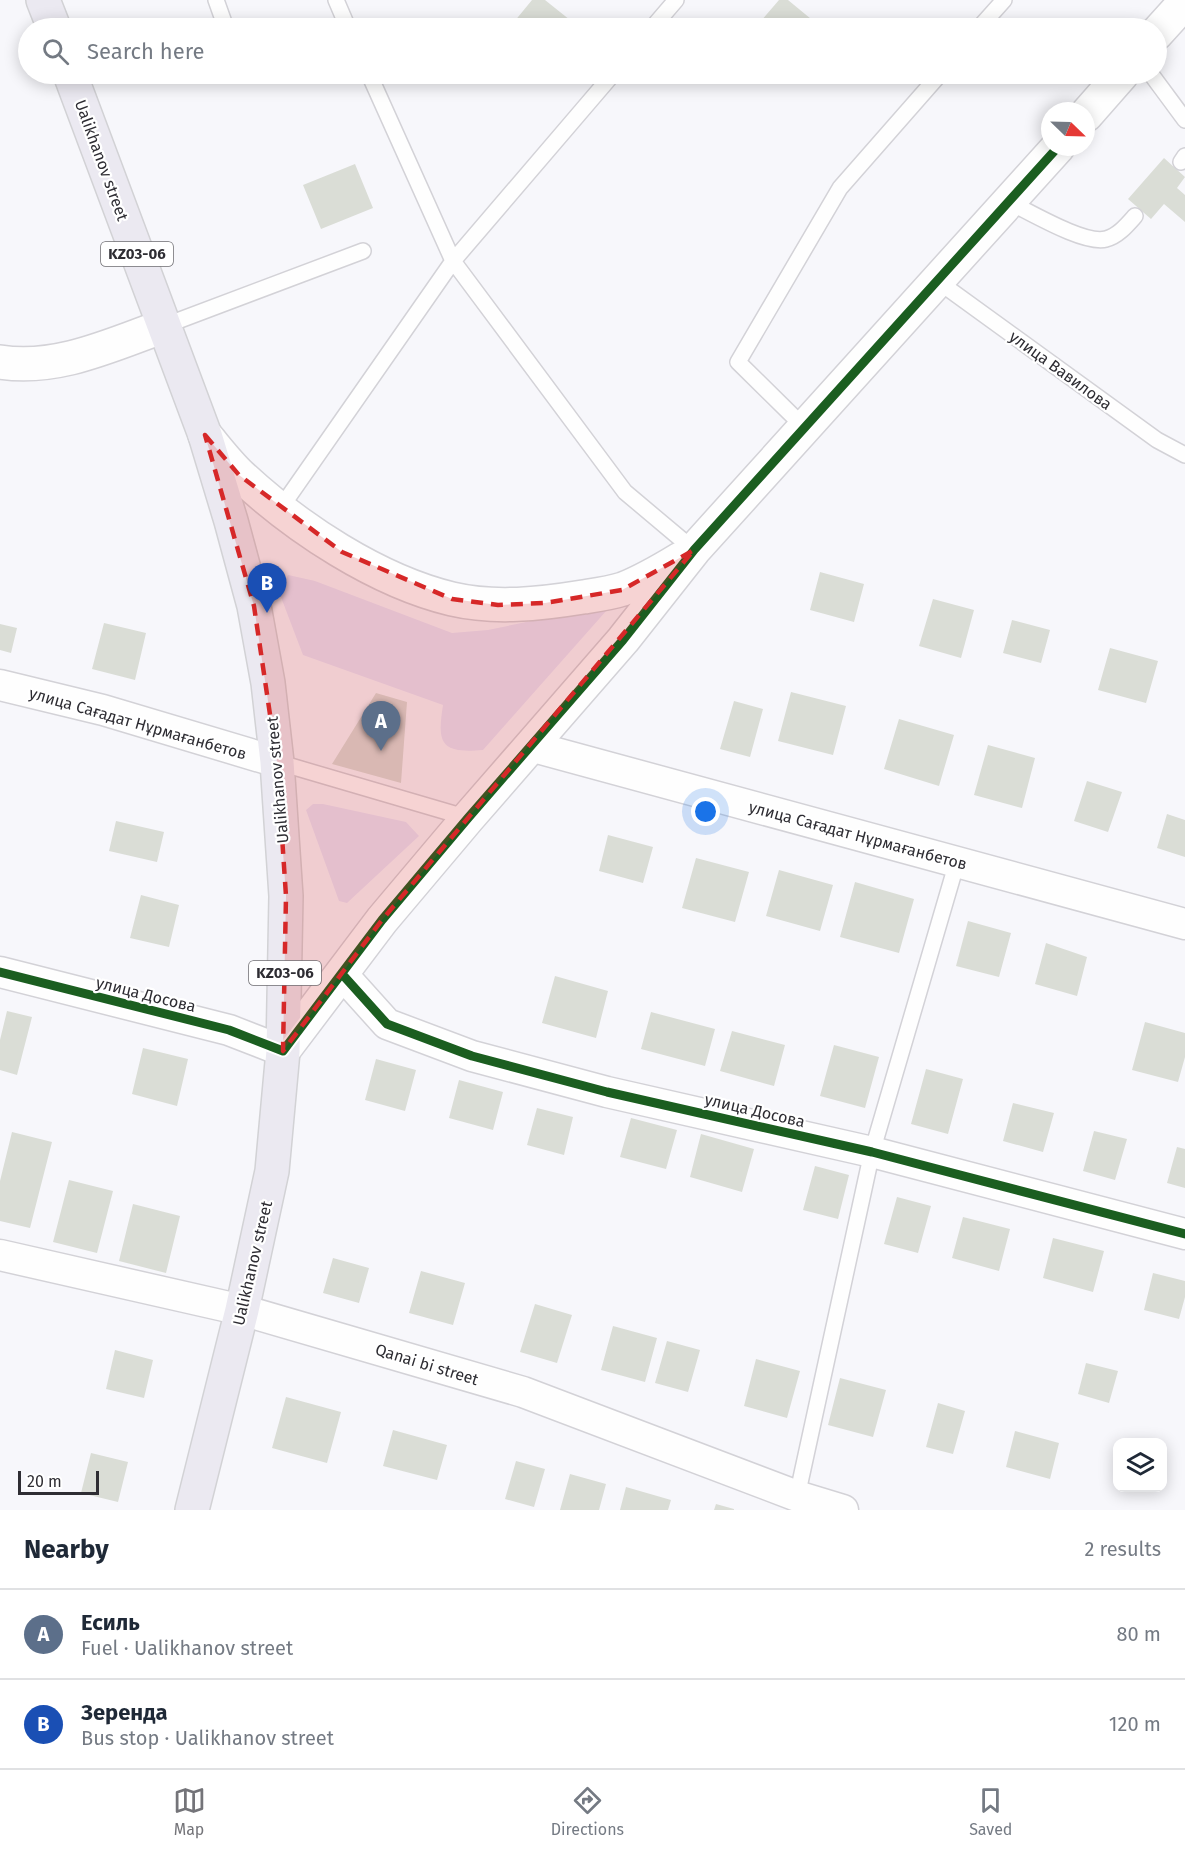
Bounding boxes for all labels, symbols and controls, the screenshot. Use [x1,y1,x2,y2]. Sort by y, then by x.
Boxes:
search box [18,18,1167,84]
icon: search [39,35,72,68]
text: Search here [87,38,205,65]
street label: Ualikhanov street [71,97,132,224]
north arrow [1041,102,1095,156]
road number: KZ03-06 [101,242,173,266]
street label: улица Вавилова [1006,327,1116,414]
pin: B [248,564,286,613]
street label: улица Сағадат Нұрмағанбетов [27,683,249,764]
pin: A [362,702,400,751]
street label: Ualikhanov street [262,715,293,844]
your location [691,797,720,826]
street label: улица Сағадат Нұрмағанбетов [747,797,969,874]
road number: KZ03-06 [249,961,321,985]
street label: улица Досова [94,973,198,1016]
street label: улица Досова [703,1090,807,1131]
street label: Ualikhanov street [229,1199,276,1327]
street label: Qanai bi street [373,1340,481,1389]
map controls [1113,1438,1167,1492]
button: layers [1113,1438,1167,1492]
scale bar [18,1468,99,1496]
text: 20 m [27,1472,62,1491]
text: Nearby [24,1534,109,1565]
text: 2 results [1084,1537,1161,1561]
text: Есиль [81,1609,140,1636]
text: A [38,1622,49,1646]
text: 80 m [1116,1622,1161,1646]
text: Fuel · Ualikhanov street [81,1636,293,1660]
text: Зеренда [81,1699,167,1726]
text: B [37,1712,50,1736]
text: 120 m [1109,1712,1161,1736]
text: Bus stop · Ualikhanov street [81,1726,334,1750]
tab: Map [173,1784,206,1839]
tab: Directions [551,1784,624,1839]
tab: Saved [969,1784,1012,1839]

